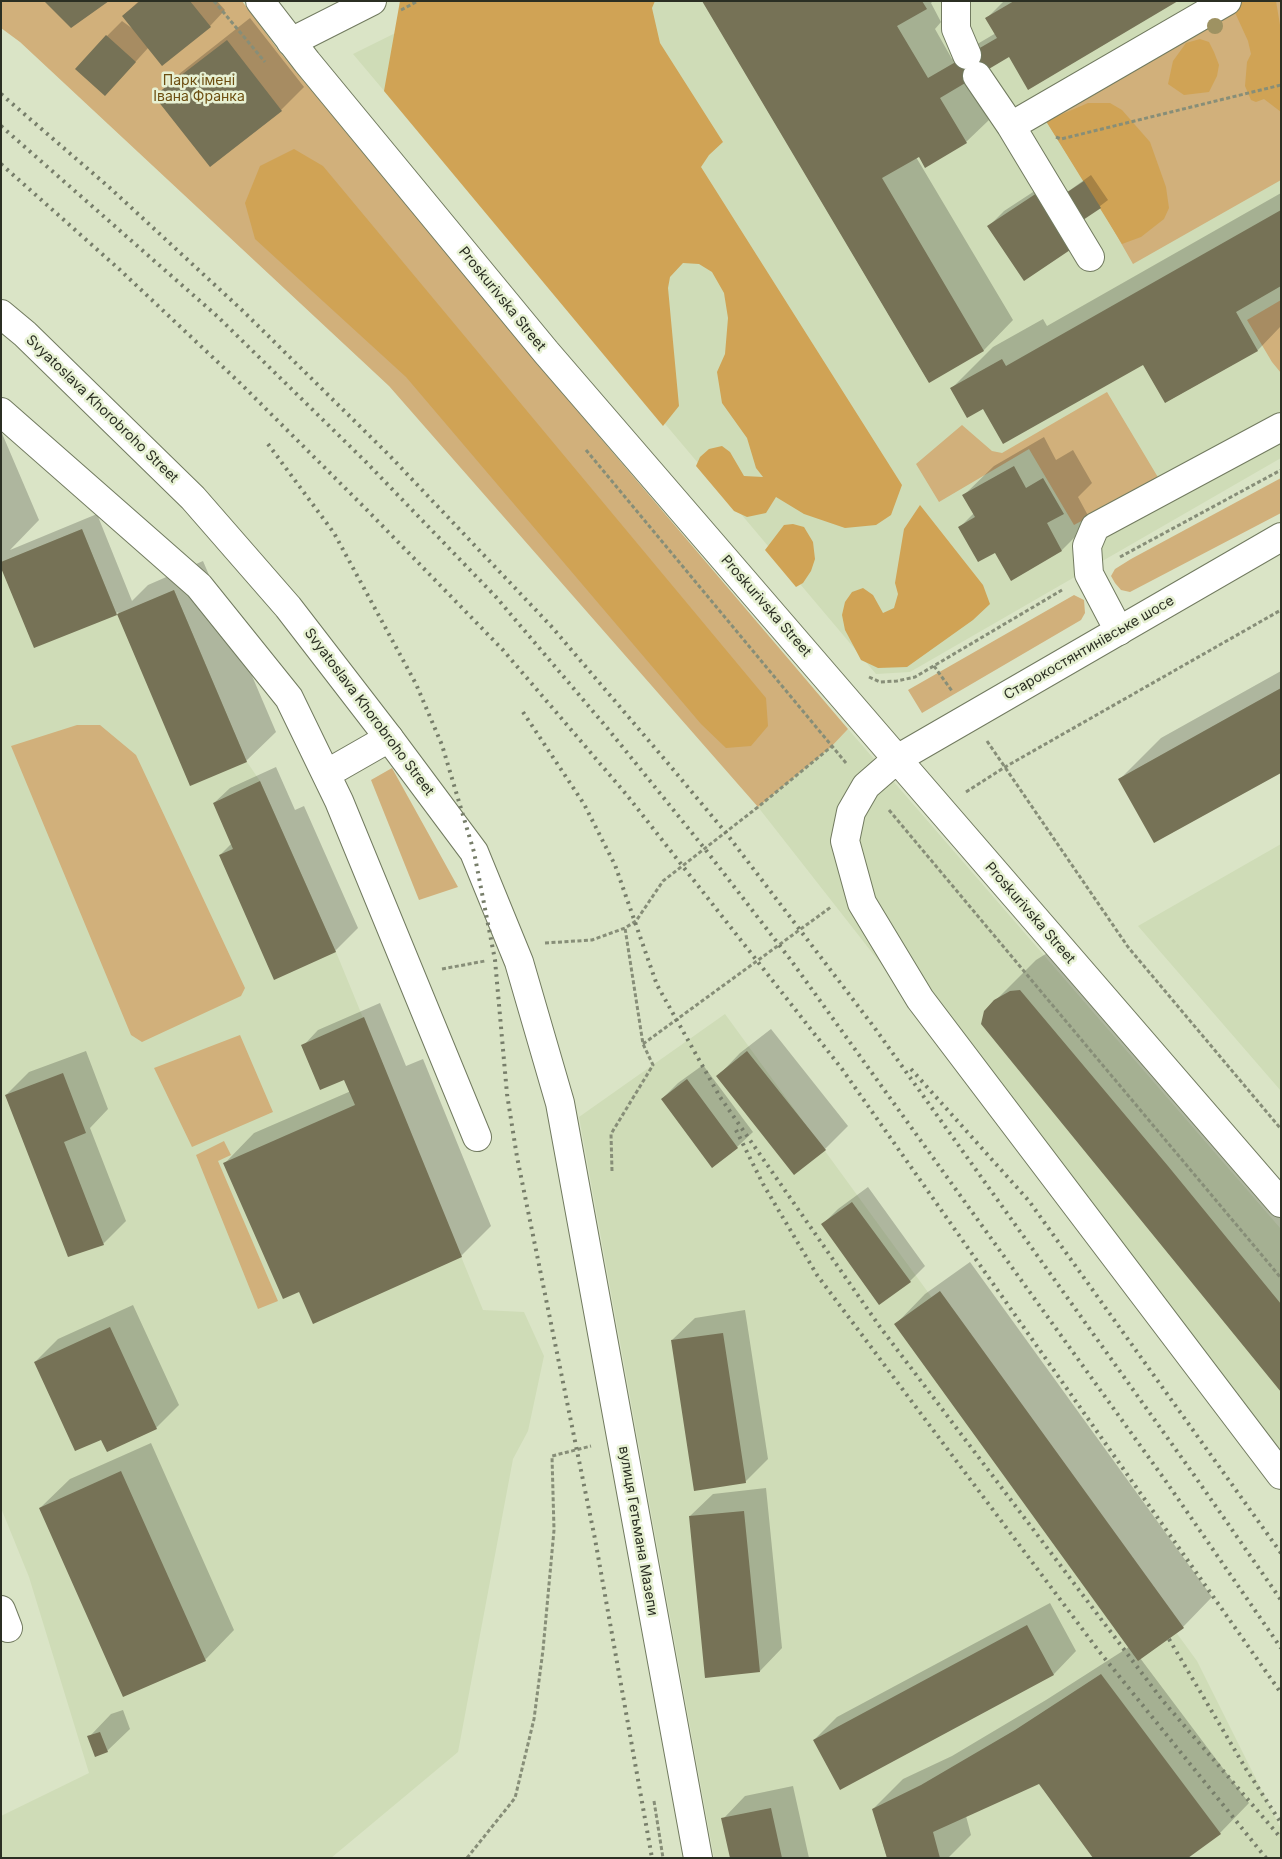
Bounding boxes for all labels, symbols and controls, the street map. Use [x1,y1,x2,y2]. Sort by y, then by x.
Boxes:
park label: Парк імені Івана Франка [153,73,245,105]
street label: Proskurivska Street [455,244,549,354]
street label: Svyatoslava Khorobroho Street [22,332,182,486]
street label: Proskurivska Street [717,552,815,660]
street label: Старокостянтинівське шосе [1001,592,1177,704]
street label: Svyatoslava Khorobroho Street [301,625,437,799]
street label: Proskurivska Street [981,859,1079,967]
street label: вулиця Гетьмана Мазепи [615,1445,661,1617]

